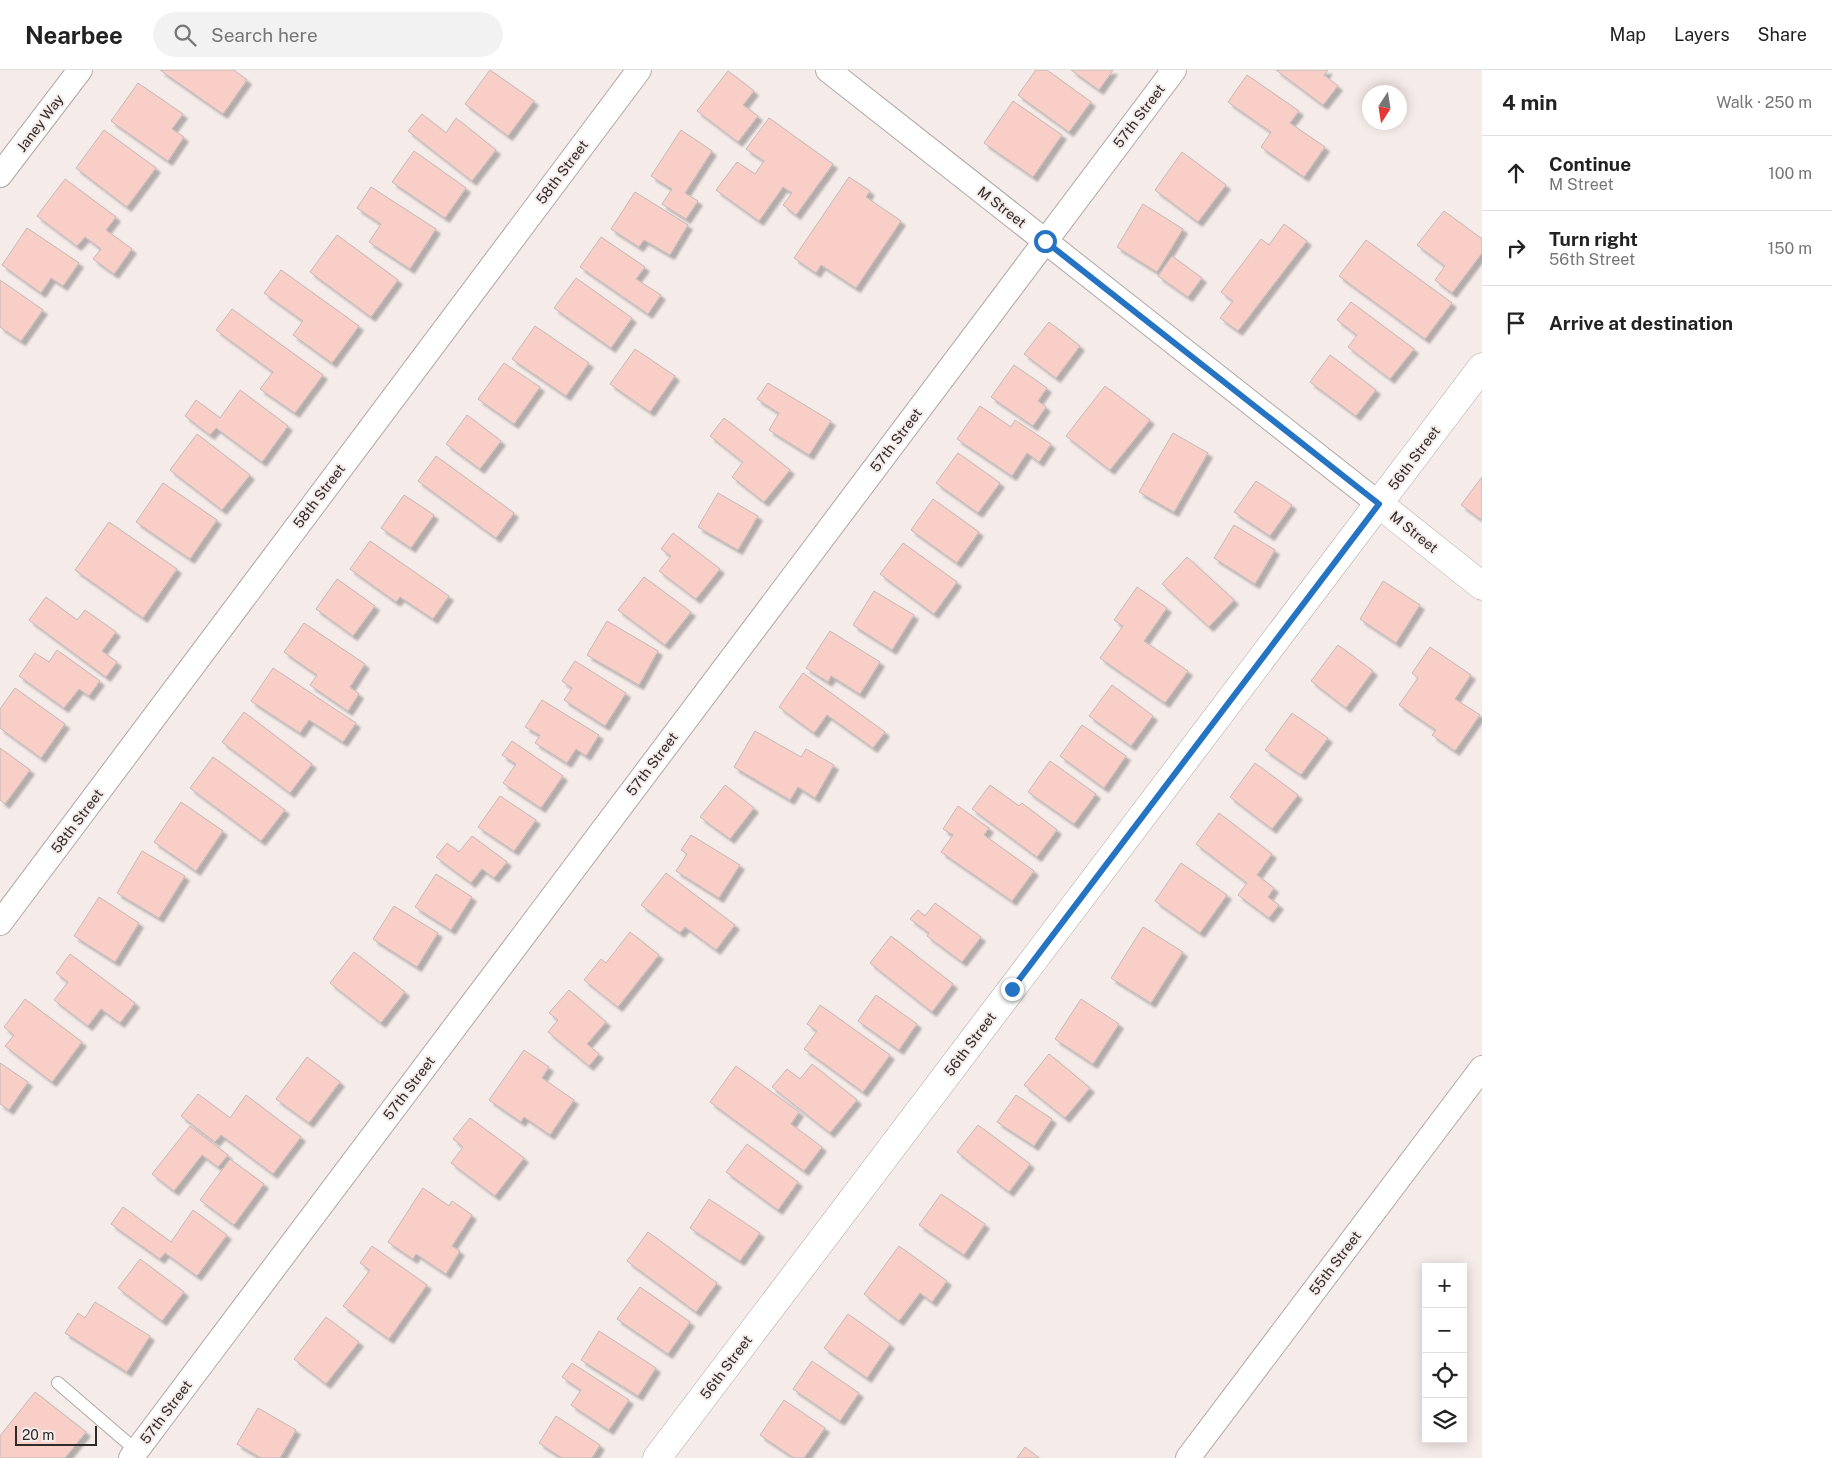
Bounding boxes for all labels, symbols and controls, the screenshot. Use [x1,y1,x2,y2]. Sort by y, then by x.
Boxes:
search box [153,12,503,57]
text: Nearbee [25,21,123,49]
icon: search [171,21,199,49]
text: Search here [211,24,318,46]
text: Map [1610,24,1646,45]
text: Layers [1674,24,1730,45]
text: Share [1758,24,1807,45]
street label: 57th Street [1110,81,1168,151]
north arrow [1362,85,1407,130]
text: 4 min [1502,90,1557,115]
street label: Janey Way [13,91,67,155]
text: Walk · 250 m [1716,93,1812,112]
street label: 58th Street [533,137,591,207]
text: Continue [1549,153,1631,175]
icon: ahead [1502,159,1530,187]
text: 100 m [1768,164,1812,183]
text: M Street [1549,175,1614,194]
street label: M Street [975,183,1029,231]
text: Turn right [1549,228,1638,250]
route start [1034,230,1057,253]
icon: right [1502,234,1530,262]
text: 150 m [1768,239,1812,258]
text: 56th Street [1549,250,1635,269]
icon: arrive [1502,309,1530,337]
text: Arrive at destination [1549,312,1733,334]
street label: 57th Street [867,405,925,475]
street label: 56th Street [1385,423,1443,493]
street label: 58th Street [290,461,348,531]
street label: M Street [1387,508,1441,556]
street label: 57th Street [623,729,681,799]
street label: 58th Street [48,786,106,856]
route end [1001,978,1024,1001]
street label: 56th Street [941,1009,999,1079]
street label: 57th Street [380,1053,438,1123]
street label: 55th Street [1306,1228,1364,1298]
map controls [1422,1263,1467,1443]
button: + [1422,1263,1467,1308]
button: − [1422,1308,1467,1353]
street label: 56th Street [697,1332,755,1402]
button: locate [1422,1353,1467,1398]
street label: 57th Street [137,1377,195,1447]
button: layers [1422,1398,1467,1443]
scale bar [15,1423,98,1446]
text: 20 m [22,1427,54,1443]

